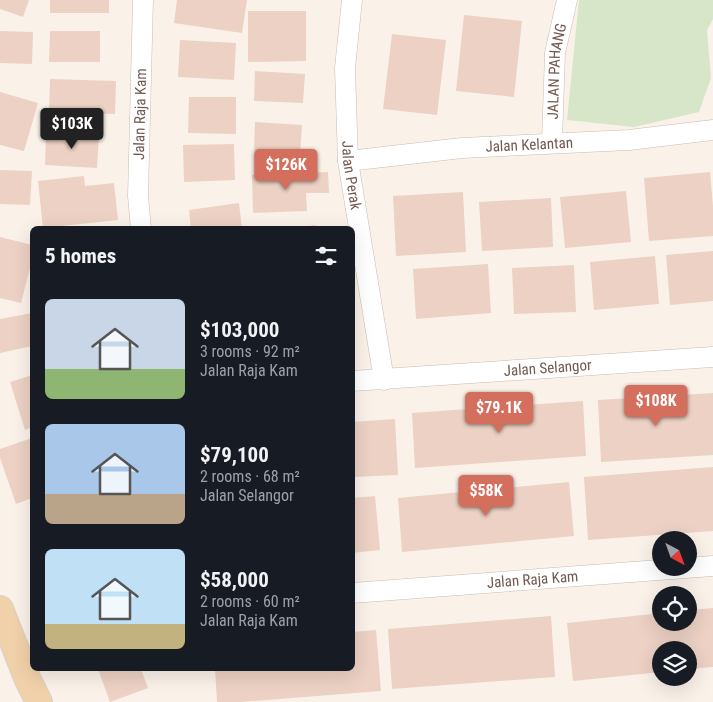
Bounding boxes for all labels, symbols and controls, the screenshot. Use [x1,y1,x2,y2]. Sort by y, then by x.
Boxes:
street label: JALAN PAHANG [544,21,570,120]
street label: Jalan Raja Kam [130,68,150,160]
pin: $103K [37,108,107,150]
text: $103K [51,114,93,133]
street label: Jalan Kelantan [485,134,573,156]
street label: Jalan Perak [338,141,365,211]
pin: $126K [251,148,321,191]
text: $126K [265,155,307,174]
icon: filters [312,242,340,270]
text: 5 homes [45,244,116,268]
text: $103,000 [200,318,279,342]
icon: home [85,319,145,379]
text: 3 rooms · 92 m² [200,342,300,361]
street label: Jalan Selangor [503,356,593,380]
text: Jalan Raja Kam [200,361,298,380]
pin: $108K [621,384,691,427]
text: $108K [635,391,677,410]
pin: $79.1K [458,392,540,434]
text: $79.1K [476,398,522,417]
text: $79,100 [200,443,269,467]
icon: home [85,444,145,504]
text: 2 rooms · 68 m² [200,467,300,486]
pin: $58K [456,474,516,517]
text: $58K [469,481,503,500]
text: Jalan Selangor [200,486,294,505]
north arrow [652,531,698,576]
map controls [652,531,697,686]
street label: Jalan Raja Kam [486,567,579,592]
text: $58,000 [200,568,269,592]
icon: home [85,569,145,629]
button: locate [652,586,697,631]
text: 2 rooms · 60 m² [200,592,300,611]
text: Jalan Raja Kam [200,611,298,630]
button: layers [652,641,697,686]

